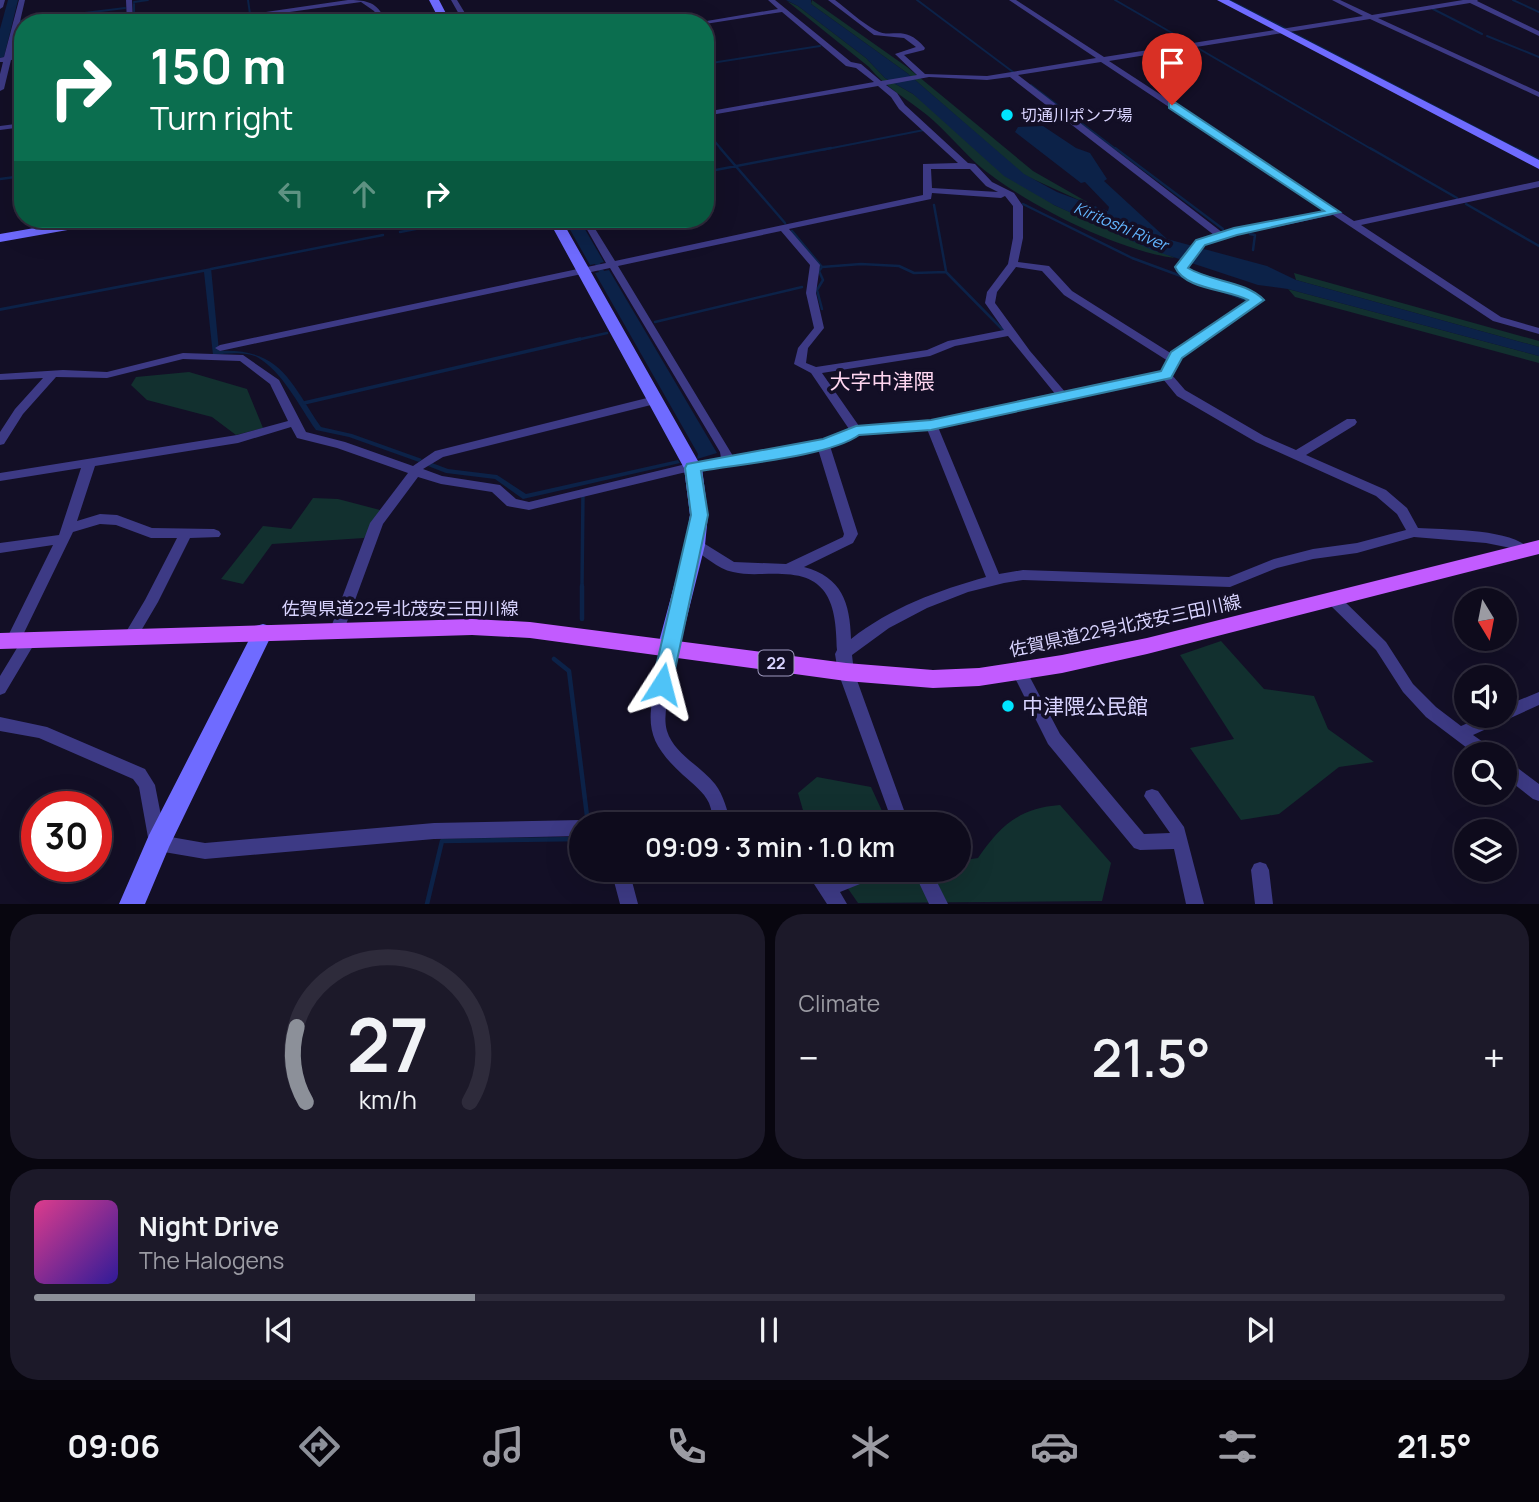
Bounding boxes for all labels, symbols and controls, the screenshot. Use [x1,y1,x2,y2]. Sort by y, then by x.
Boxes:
text: 150 m [150,32,286,99]
pin [1142,33,1202,105]
icon: right [35,42,126,133]
icon: arrive [1153,44,1191,82]
text: Turn right [150,96,293,140]
place label: 切通川ポンプ場 [1021,104,1133,126]
marker: 切通川ポンプ場 [999,107,1015,123]
icon: left [272,175,310,213]
icon: ahead [345,175,383,213]
icon: right [418,175,456,213]
water label: Kiritoshi River [1071,196,1173,256]
district label: 大字中津隈 [830,367,935,395]
north arrow [1454,588,1517,651]
map controls [1454,588,1517,882]
street label: 佐賀県道22号北茂安三田川線 [1007,589,1243,661]
street label: 佐賀県道22号北茂安三田川線 [282,596,518,620]
position arrow [625,647,699,721]
road number: 22 [758,650,794,676]
button: sound [1454,665,1517,728]
place label: 中津隈公民館 [1022,692,1148,720]
marker: 中津隈公民館 [1000,698,1016,714]
button: search [1454,742,1517,805]
speed limit sign: 30 [21,791,112,882]
button: layers [1454,819,1517,882]
text: 09:09 · 3 min · 1.0 km [645,829,895,865]
text: Climate [799,987,880,1019]
text: 27 [346,995,428,1095]
text: 21.5° [1092,1022,1211,1093]
text: − [799,1031,819,1083]
text: + [1483,1031,1505,1083]
text: km/h [358,1082,416,1117]
text: Night Drive [139,1208,279,1244]
text: The Halogens [139,1244,284,1276]
icon: previous [260,1311,298,1349]
icon: pause [750,1311,788,1349]
icon: next [1241,1311,1279,1349]
icon: directions [295,1422,344,1471]
icon: music [479,1422,528,1471]
icon: phone [662,1422,711,1471]
icon: climate [846,1422,895,1471]
icon: car [1030,1422,1079,1471]
icon: filters [1213,1422,1262,1471]
text: 09:06 [67,1424,160,1468]
text: 21.5° [1397,1424,1472,1468]

